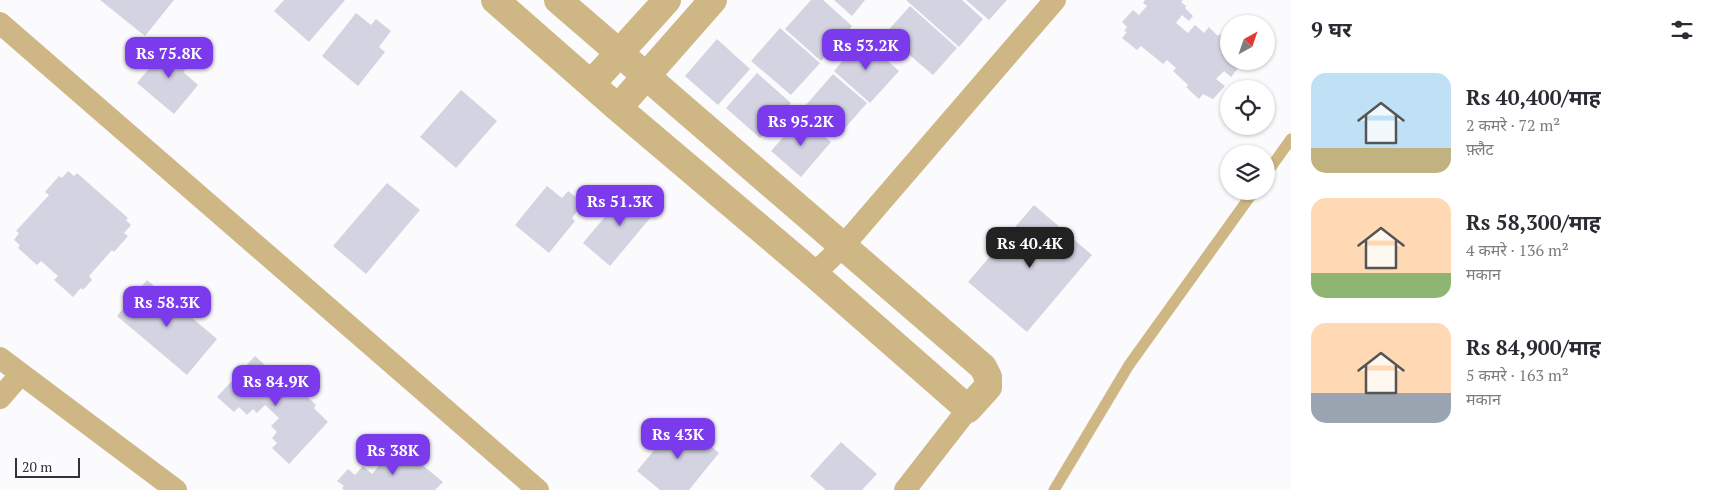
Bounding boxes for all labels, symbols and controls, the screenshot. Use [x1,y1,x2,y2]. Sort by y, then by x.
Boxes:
north arrow [1220,15,1275,70]
map controls [1220,15,1275,200]
text: 9 घर [1311,15,1351,43]
icon: filters [1668,16,1696,44]
pin: Rs 53.2K [814,28,918,71]
text: Rs 53.2K [833,34,899,56]
pin: Rs 75.8K [117,36,221,79]
text: Rs 75.8K [136,42,202,64]
button: locate [1220,80,1275,135]
text: Rs 40,400/माह [1466,83,1601,111]
icon: home [1351,93,1411,153]
pin: Rs 95.2K [749,104,853,147]
text: Rs 95.2K [768,110,834,132]
text: 2 कमरे · 72 m² [1466,114,1560,136]
text: फ़्लैट [1466,138,1494,160]
button: layers [1220,145,1275,200]
pin: Rs 51.3K [568,184,672,227]
text: Rs 51.3K [587,190,653,212]
text: Rs 58,300/माह [1466,208,1601,236]
icon: home [1351,218,1411,278]
pin: Rs 40.4K [978,226,1082,269]
text: Rs 40.4K [997,232,1063,254]
text: 4 कमरे · 136 m² [1466,239,1569,261]
text: मकान [1466,263,1501,285]
pin: Rs 58.3K [115,286,219,328]
text: Rs 58.3K [134,291,200,313]
text: Rs 84,900/माह [1466,333,1601,361]
icon: home [1351,343,1411,403]
pin: Rs 84.9K [224,364,328,407]
text: 5 कमरे · 163 m² [1466,364,1569,386]
text: Rs 84.9K [243,370,309,392]
text: मकान [1466,388,1501,410]
pin: Rs 43K [637,418,719,460]
text: Rs 43K [652,423,704,445]
pin: Rs 38K [352,434,434,476]
text: Rs 38K [367,439,419,461]
scale bar [15,455,80,478]
text: 20 m [22,457,52,476]

